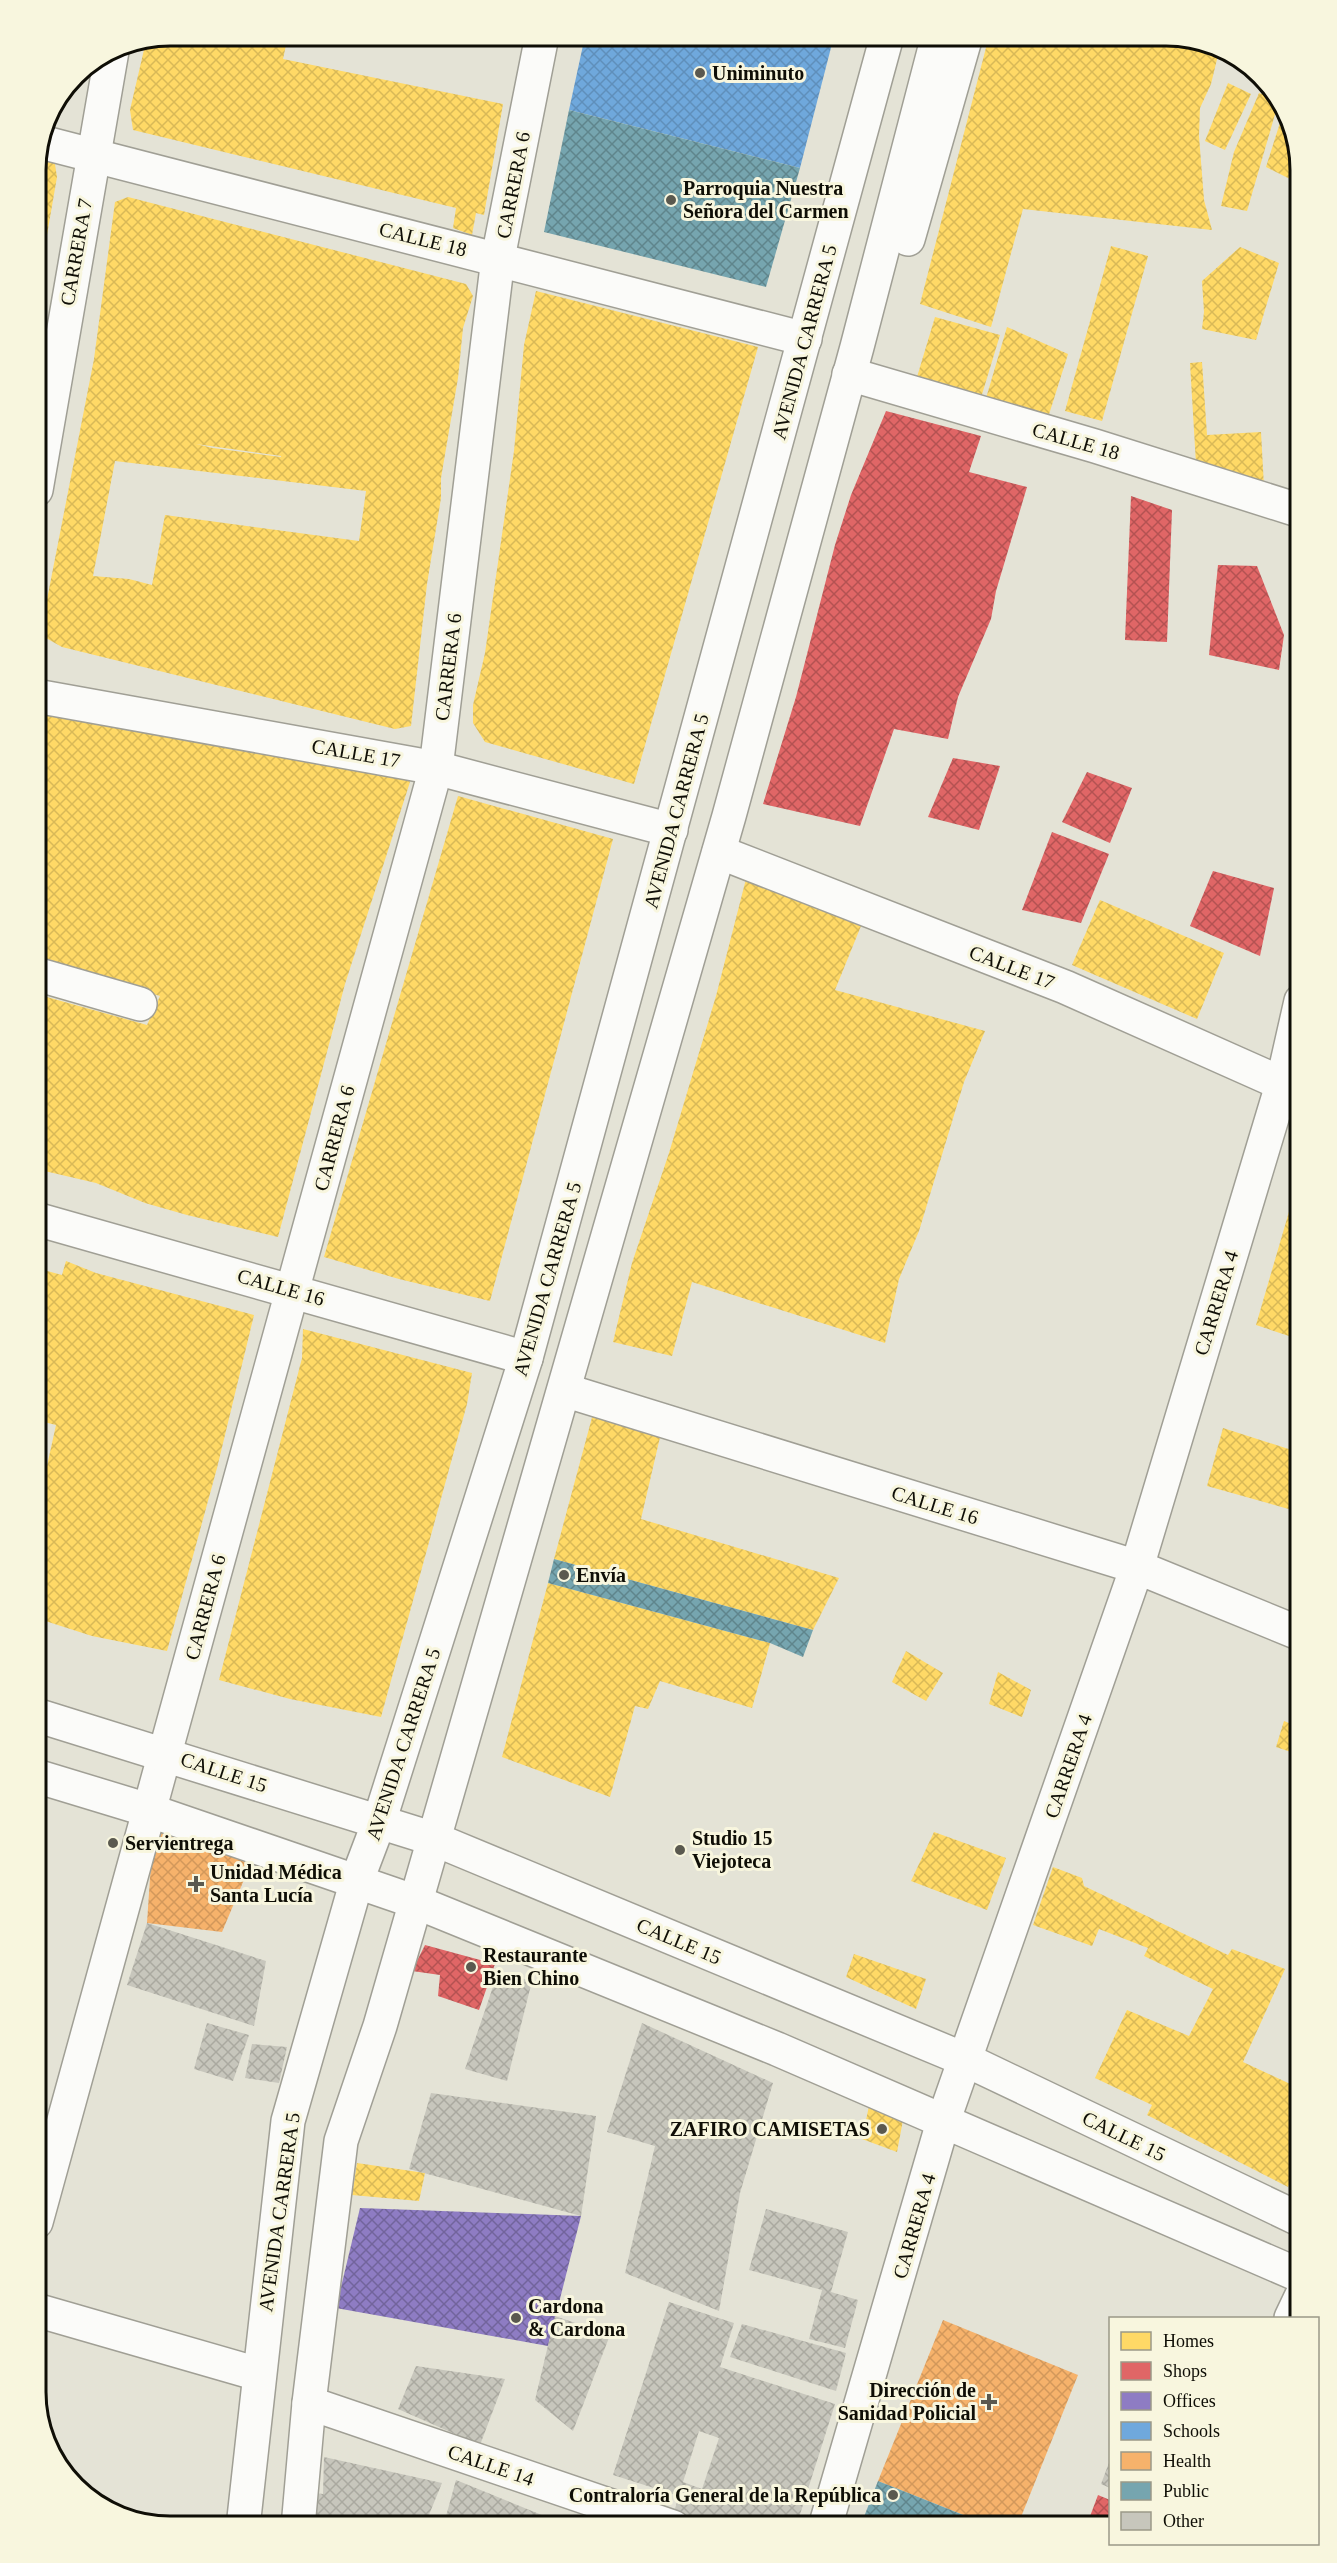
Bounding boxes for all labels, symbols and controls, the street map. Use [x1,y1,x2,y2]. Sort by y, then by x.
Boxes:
place label: Uniminuto [712,62,804,84]
marker: Uniminuto [693,66,707,80]
street label: CARRERA 6 [492,130,534,240]
place label: Parroquia Nuestra Señora del Carmen [683,177,849,222]
marker: Parroquia Nuestra Señora del Carmen [664,193,678,207]
street label: CARRERA 7 [56,197,96,307]
street label: CALLE 18 [377,218,469,260]
street label: AVENIDA CARRERA 5 [767,242,841,442]
street label: CALLE 18 [1030,418,1122,464]
street label: CARRERA 6 [430,612,466,722]
street label: AVENIDA CARRERA 5 [639,711,713,911]
street label: CALLE 17 [310,734,402,772]
street label: CALLE 17 [966,941,1058,993]
street label: CARRERA 6 [309,1083,359,1193]
street label: AVENIDA CARRERA 5 [509,1179,585,1379]
street label: CARRERA 4 [1190,1248,1242,1358]
street label: CALLE 16 [235,1264,327,1310]
street label: CALLE 16 [889,1481,981,1529]
street label: CARRERA 6 [180,1552,230,1662]
place label: Envía [576,1564,626,1586]
marker: Envía [557,1568,571,1582]
street label: AVENIDA CARRERA 5 [362,1645,444,1843]
street label: CARRERA 4 [1040,1711,1096,1821]
street label: CALLE 15 [178,1748,270,1796]
place label: Studio 15 Viejoteca [692,1827,773,1873]
place label: Servientrega [125,1832,234,1855]
marker: Servientrega [106,1836,120,1850]
marker: Studio 15 Viejoteca [673,1843,687,1857]
place label: Unidad Médica Santa Lucía [210,1861,342,1906]
marker: Unidad Médica Santa Lucía [187,1875,205,1893]
street label: CALLE 15 [634,1913,724,1969]
place label: Restaurante Bien Chino [483,1944,588,1989]
marker: Restaurante Bien Chino [464,1960,478,1974]
street label: CALLE 15 [1079,2107,1169,2165]
street label: AVENIDA CARRERA 5 [254,2111,304,2313]
place label: ZAFIRO CAMISETAS [670,2118,870,2140]
marker: ZAFIRO CAMISETAS [875,2122,889,2136]
street label: CARRERA 4 [888,2171,940,2281]
place label: Cardona & Cardona [528,2295,625,2340]
marker: Cardona & Cardona [509,2311,523,2325]
legend [1109,2317,1319,2545]
text: Homes [1163,2331,1214,2351]
text: Shops [1163,2361,1207,2381]
place label: Dirección de Sanidad Policial [838,2379,976,2424]
text: Offices [1163,2391,1216,2411]
marker: Dirección de Sanidad Policial [980,2393,998,2411]
text: Schools [1163,2421,1220,2441]
street label: CALLE 14 [445,2440,537,2490]
text: Health [1163,2451,1211,2471]
text: Public [1163,2481,1209,2501]
place label: Contraloría General de la República [569,2484,881,2507]
marker: Contraloría General de la República [886,2488,900,2502]
text: Other [1163,2511,1204,2531]

